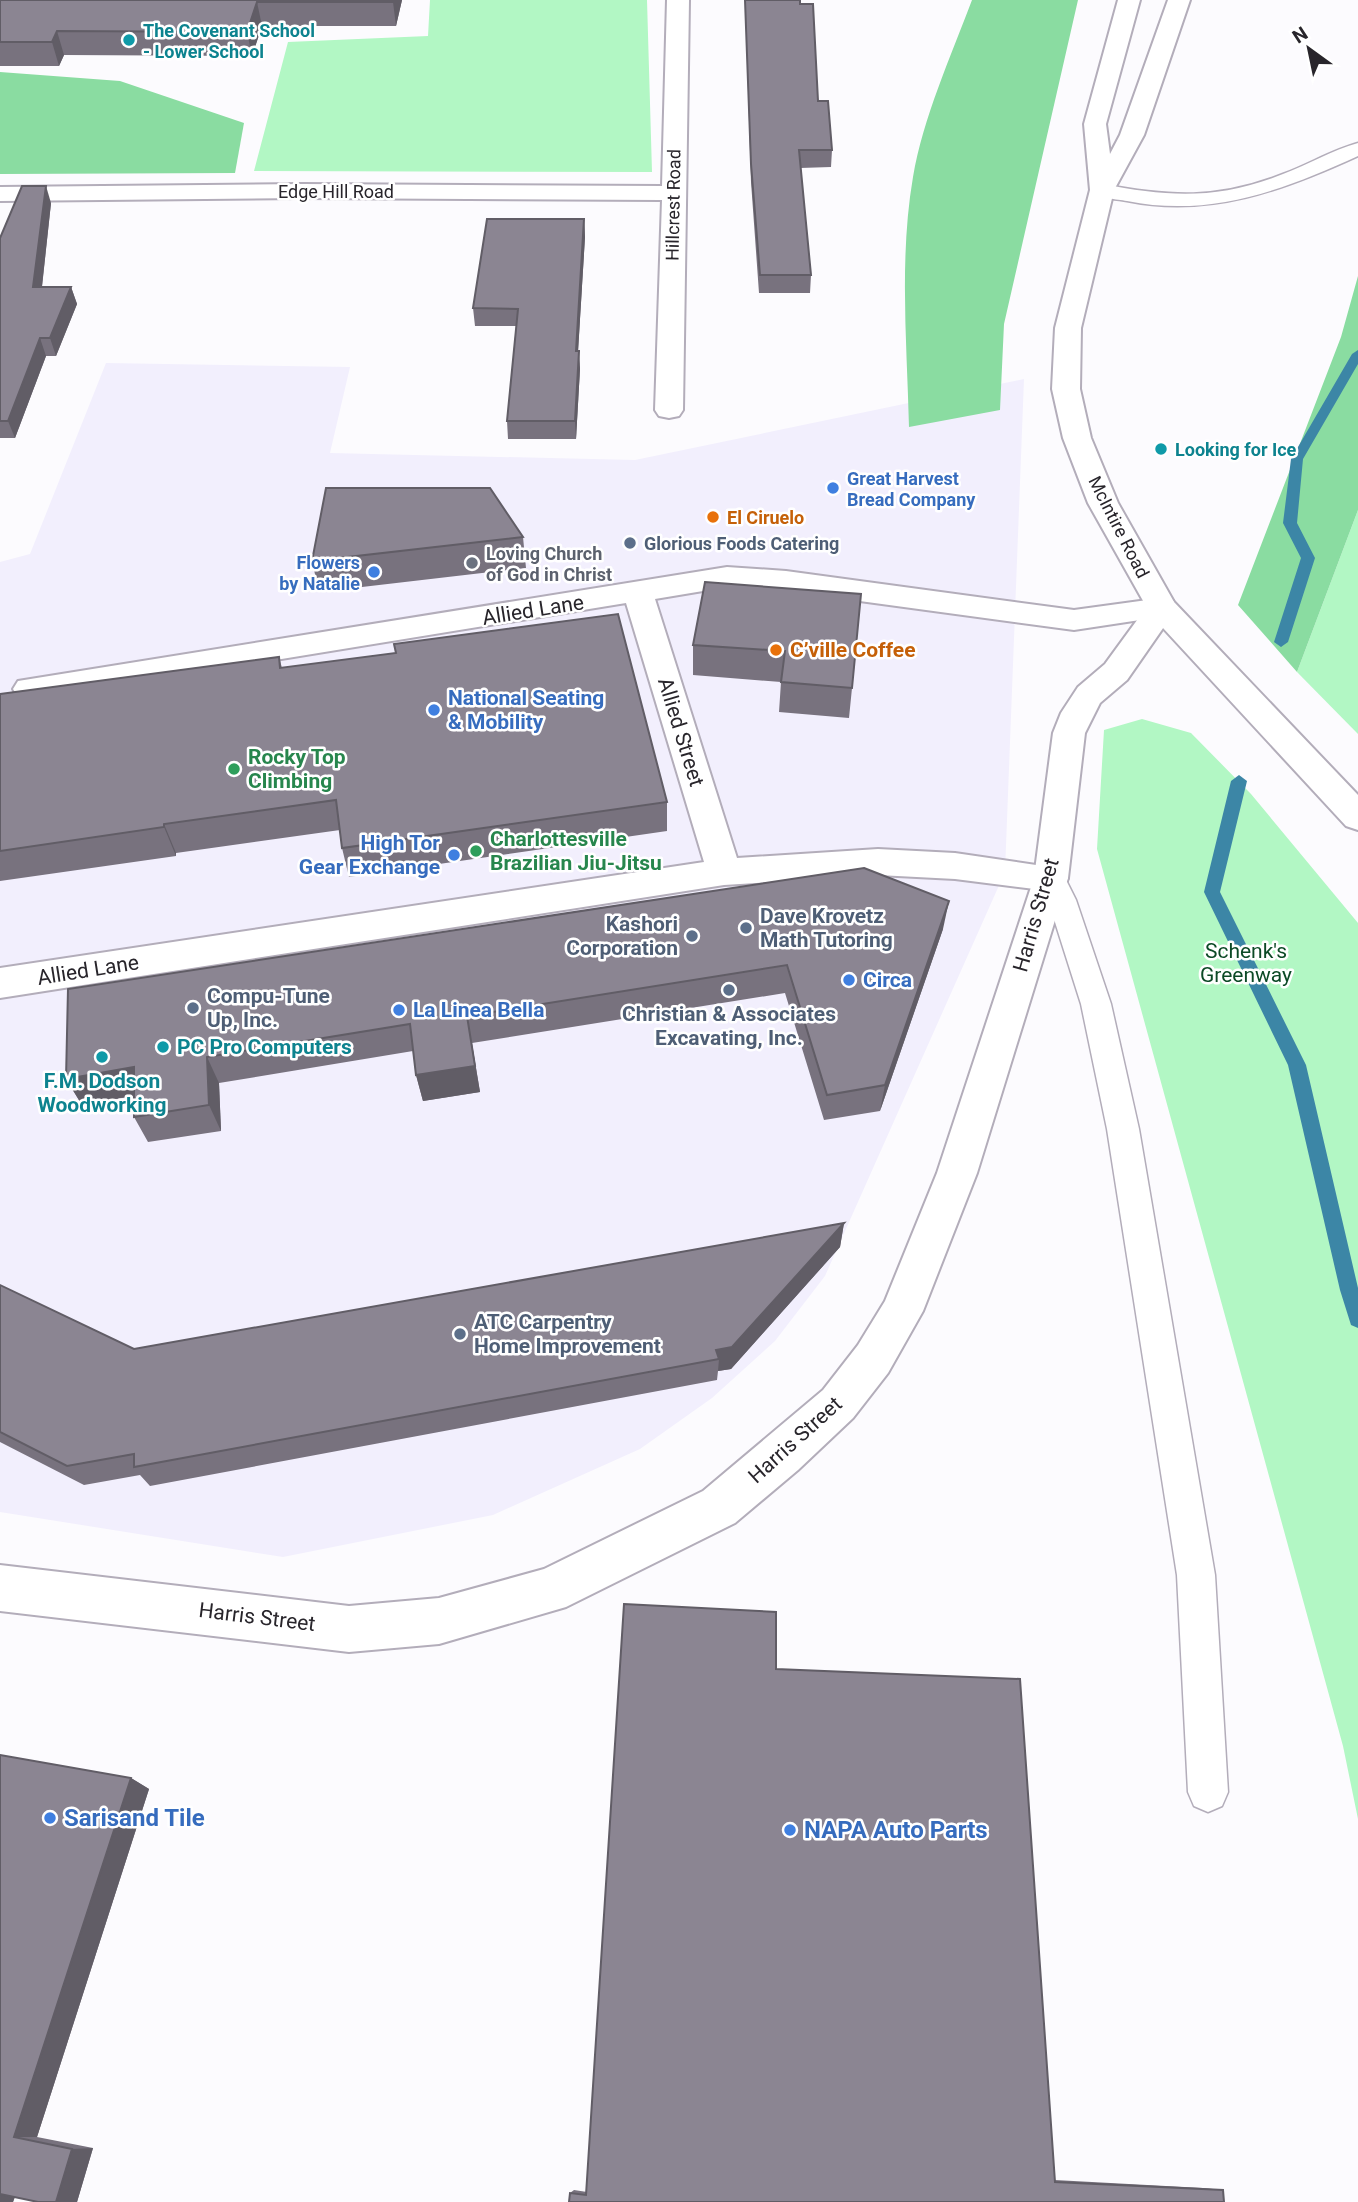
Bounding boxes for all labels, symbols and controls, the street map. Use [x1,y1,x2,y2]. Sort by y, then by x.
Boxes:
north arrow [1274,14,1344,84]
place label: The Covenant School - Lower School [143,20,315,62]
text: N [1288,22,1312,48]
marker: The Covenant School - Lower School [121,32,137,48]
street label: Hillcrest Road [662,149,684,261]
street label: Edge Hill Road [278,181,394,202]
place label: Looking for Ice [1175,439,1297,460]
marker: Looking for Ice [1153,441,1169,457]
place label: Great Harvest Bread Company [847,468,976,510]
street label: McIntire Road [1084,473,1154,581]
marker: Great Harvest Bread Company [825,480,841,496]
place label: El Ciruelo [727,507,804,528]
marker: El Ciruelo [705,509,721,525]
place label: Glorious Foods Catering [644,533,839,554]
marker: Glorious Foods Catering [622,535,638,551]
place label: Loving Church of God in Christ [486,543,612,585]
place label: Flowers by Natalie [279,552,360,594]
marker: Loving Church of God in Christ [464,555,480,571]
marker: Flowers by Natalie [366,564,382,580]
street label: Allied Lane [480,590,586,630]
place label: C’ville Coffee [790,638,916,662]
marker: C’ville Coffee [768,642,784,658]
street label: Allied Street [653,675,709,789]
place label: National Seating & Mobility [448,686,604,734]
marker: National Seating & Mobility [426,702,442,718]
place label: Rocky Top Climbing [248,745,346,793]
marker: Rocky Top Climbing [226,761,242,777]
place label: Charlottesville Brazilian Jiu-Jitsu [490,827,662,875]
place label: High Tor Gear Exchange [299,831,440,879]
marker: Charlottesville Brazilian Jiu-Jitsu [468,843,484,859]
marker: High Tor Gear Exchange [446,847,462,863]
street label: Harris Street [1008,855,1064,975]
place label: Dave Krovetz Math Tutoring [760,904,893,952]
place label: Kashori Corporation [566,912,678,960]
marker: Dave Krovetz Math Tutoring [738,920,754,936]
marker: Kashori Corporation [684,928,700,944]
park label: Schenk's Greenway [1200,939,1292,987]
street label: Allied Lane [35,950,141,990]
place label: Circa [863,968,912,992]
marker: Circa [841,972,857,988]
marker: Christian & Associates Excavating, Inc. [721,982,737,998]
place label: Compu-Tune Up, Inc. [207,984,330,1032]
place label: La Linea Bella [413,998,544,1022]
marker: Compu-Tune Up, Inc. [185,1000,201,1016]
marker: La Linea Bella [391,1002,407,1018]
place label: Christian & Associates Excavating, Inc. [622,1002,836,1050]
place label: PC Pro Computers [177,1035,352,1059]
marker: PC Pro Computers [155,1039,171,1055]
marker: F.M. Dodson Woodworking [94,1049,110,1065]
place label: F.M. Dodson Woodworking [37,1069,167,1117]
place label: ATC Carpentry Home Improvement [474,1310,661,1358]
marker: ATC Carpentry Home Improvement [452,1326,468,1342]
street label: Harris Street [743,1392,847,1488]
street label: Harris Street [197,1598,317,1636]
place label: Sarisand Tile [64,1804,205,1832]
marker: Sarisand Tile [42,1810,58,1826]
place label: NAPA Auto Parts [804,1816,988,1844]
marker: NAPA Auto Parts [782,1822,798,1838]

